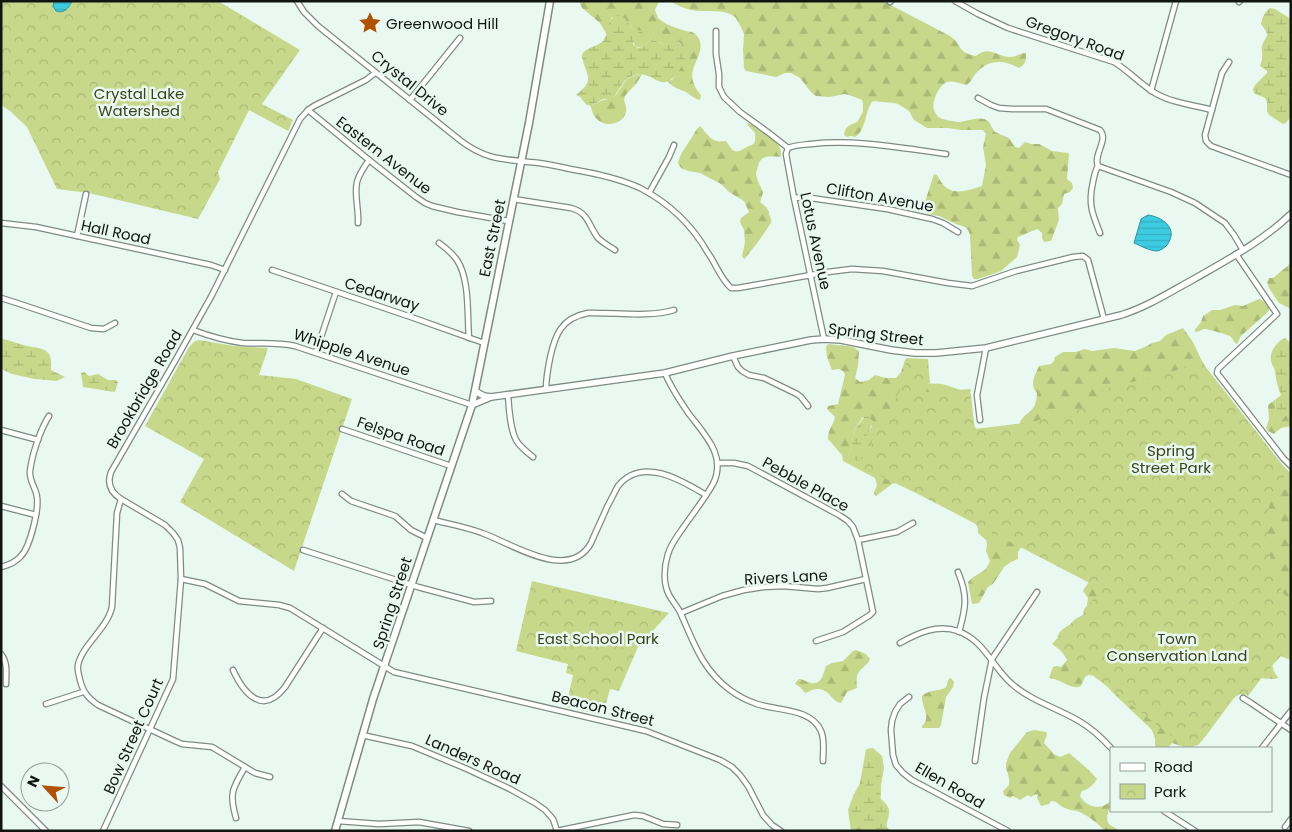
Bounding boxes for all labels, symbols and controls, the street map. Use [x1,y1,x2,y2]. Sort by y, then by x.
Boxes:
place icon: Greenwood Hill [357,10,383,36]
street label: Gregory Road [1023,10,1127,66]
place label: Greenwood Hill [386,13,499,34]
street label: Crystal Drive [367,45,453,121]
park label: Crystal Lake Watershed [94,83,184,121]
street label: Eastern Avenue [332,111,436,199]
street label: Clifton Avenue [825,177,935,217]
street label: Lotus Avenue [795,190,837,292]
street label: East Street [474,197,510,279]
street label: Hall Road [79,214,153,250]
street label: Cedarway [342,272,423,316]
street label: Spring Street [827,318,925,350]
street label: Whipple Avenue [291,323,413,381]
street label: Brookbridge Road [101,326,187,452]
street label: Felspa Road [354,411,448,461]
park label: Spring Street Park [1131,440,1211,478]
street label: Pebble Place [759,452,853,516]
street label: Spring Street [367,554,417,652]
street label: Rivers Lane [744,564,828,590]
park label: East School Park [537,628,659,649]
park label: Town Conservation Land [1107,628,1247,666]
street label: Bow Street Court [98,675,168,797]
street label: Beacon Street [550,685,656,731]
street label: Landers Road [422,729,524,789]
legend [1110,747,1272,812]
text: Road [1154,756,1193,777]
street label: Ellen Road [911,757,989,813]
north arrow [20,762,70,812]
text: N [22,772,45,790]
text: Park [1154,781,1186,802]

